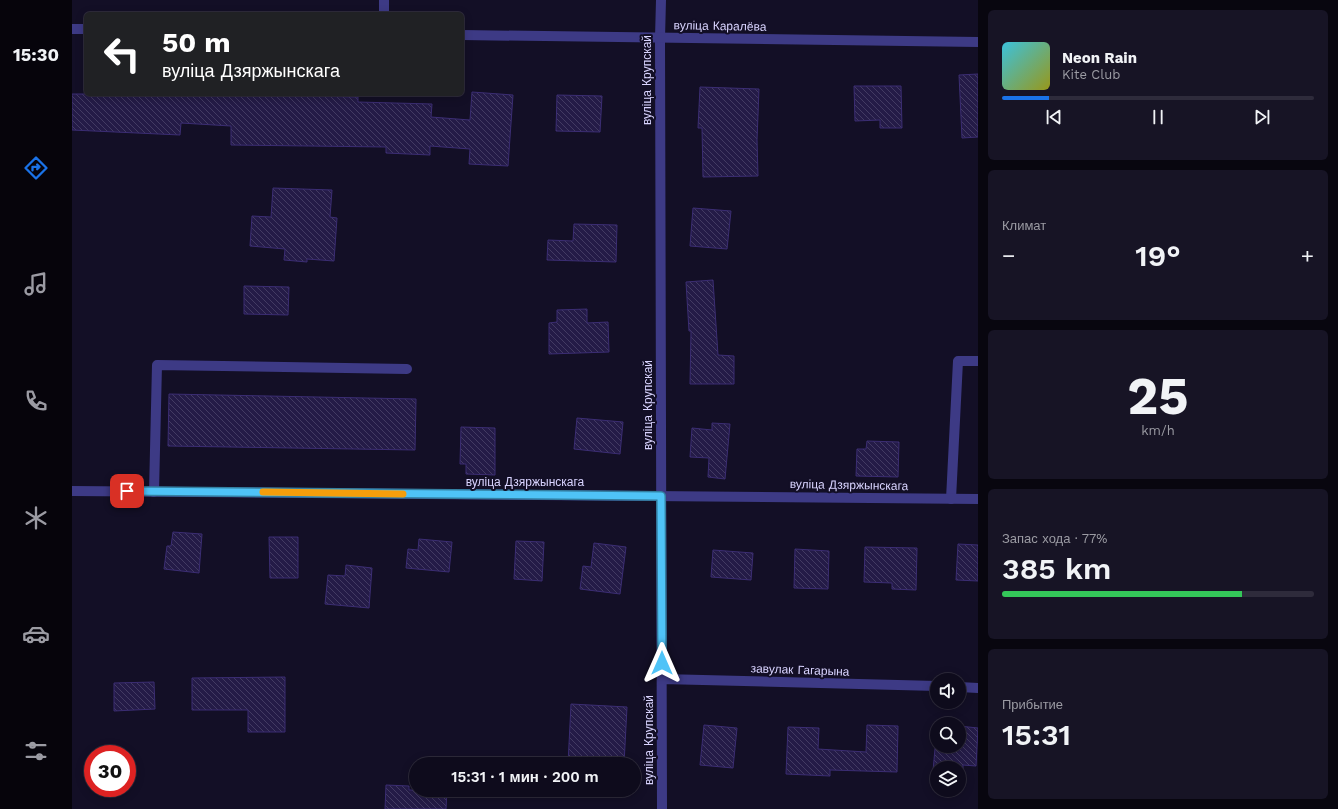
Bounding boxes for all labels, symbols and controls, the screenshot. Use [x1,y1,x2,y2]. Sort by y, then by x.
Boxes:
street label: вуліца Каралёва [674,18,767,34]
text: 50 m [162,26,231,59]
icon: left [96,28,148,80]
street label: вуліца Крупскай [640,35,654,125]
text: 15:30 [13,44,59,65]
text: Neon Rain [1062,49,1137,67]
text: вуліца Дзяржынскага [162,60,340,81]
text: Kite Club [1062,67,1120,82]
icon: previous [1043,106,1065,128]
icon: pause [1147,106,1169,128]
icon: next [1251,106,1273,128]
icon: directions [22,154,50,182]
text: Климат [1002,218,1046,233]
text: 19° [1135,238,1181,273]
text: − [1002,243,1015,268]
text: + [1301,243,1314,268]
icon: music [22,270,50,298]
street label: вуліца Крупскай [641,360,655,450]
text: 25 [1127,366,1189,427]
icon: phone [22,387,50,415]
text: km/h [1141,423,1175,438]
pin [110,474,144,508]
street label: вуліца Дзяржынскага [466,475,585,489]
street label: вуліца Дзяржынскага [790,477,909,493]
icon: arrive [116,480,138,502]
icon: climate [22,504,50,532]
text: Запас хода · 77% [1002,531,1107,546]
text: 385 km [1002,551,1111,586]
icon: car [22,620,50,648]
position arrow [641,642,683,684]
street label: завулак Гагарына [750,661,850,679]
map controls [930,673,966,797]
button: sound [930,673,966,709]
street label: вуліца Крупскай [642,695,656,785]
text: Прибытие [1002,697,1063,712]
button: search [930,717,966,753]
text: 15:31 [1002,717,1071,752]
icon: filters [22,737,50,765]
speed limit sign: 30 [84,745,136,797]
button: layers [930,761,966,797]
text: 15:31 · 1 мин · 200 m [451,768,599,786]

